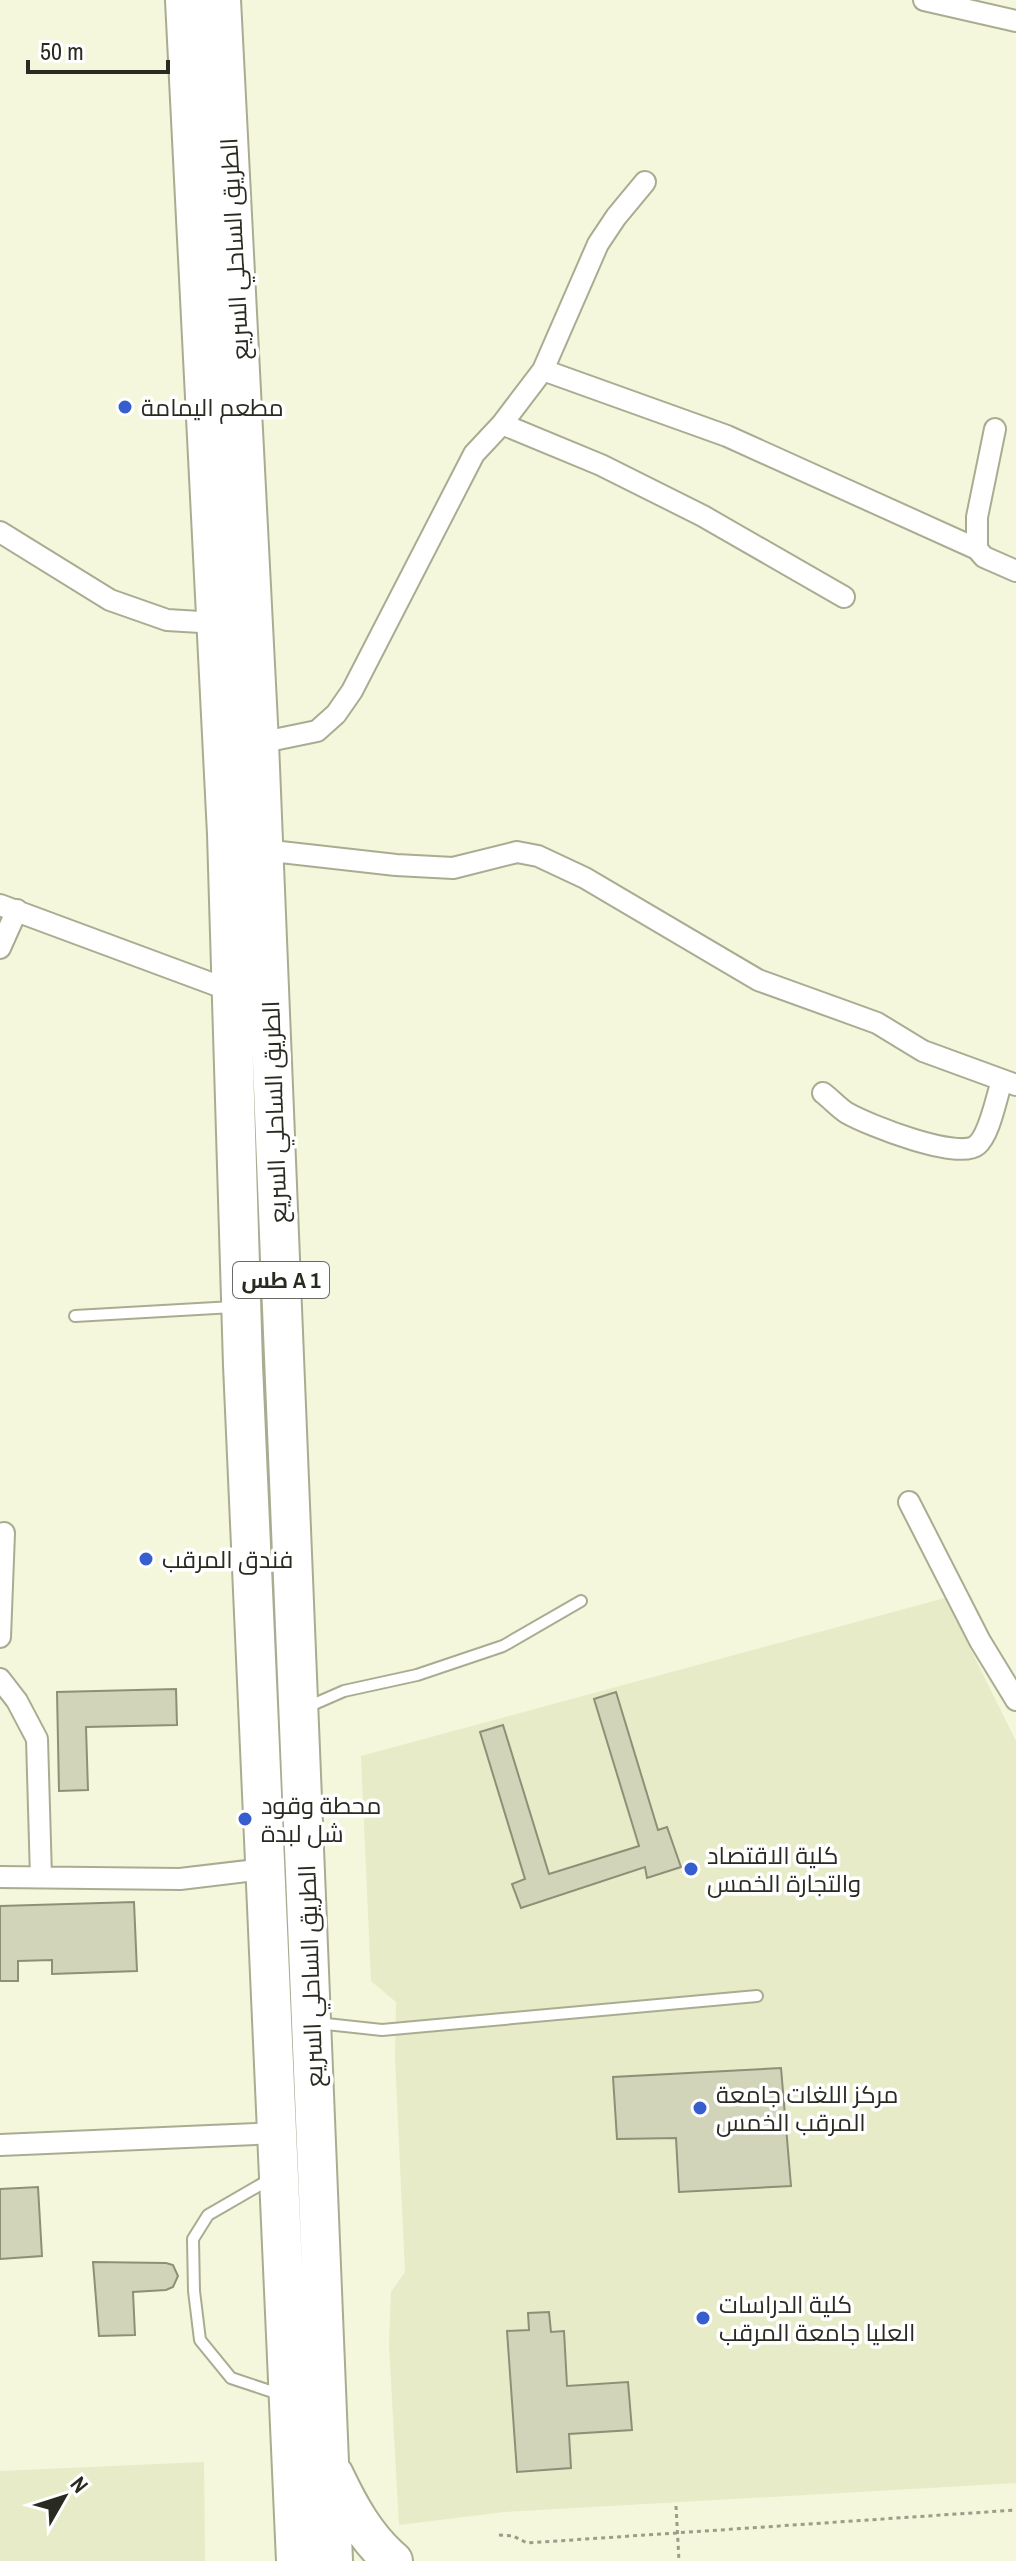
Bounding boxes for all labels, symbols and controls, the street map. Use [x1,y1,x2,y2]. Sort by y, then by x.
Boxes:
scale bar [28,24,168,74]
text: 50 m [40,35,84,67]
street label: الطريق الساحلي السريع [212,137,260,361]
place label: مطعم اليمامة [141,391,284,424]
marker: مطعم اليمامة [116,398,134,416]
street label: الطريق الساحلي السريع [254,1000,298,1224]
road number: طس A 1 [233,1262,329,1298]
place label: فندق المرقب [162,1543,293,1575]
marker: فندق المرقب [137,1550,155,1568]
place label: محطة وقود شل لبدة [261,1789,381,1849]
marker: محطة وقود شل لبدة [236,1810,254,1828]
place label: كلية الاقتصاد والتجارة الخمس [707,1839,861,1899]
marker: كلية الاقتصاد والتجارة الخمس [682,1860,700,1878]
street label: الطريق الساحلي السريع [290,1864,334,2088]
place label: مركز اللغات جامعة المرقب الخمس [716,2078,898,2138]
marker: مركز اللغات جامعة المرقب الخمس [691,2099,709,2117]
place label: كلية الدراسات العليا جامعة المرقب [719,2288,915,2348]
marker: كلية الدراسات العليا جامعة المرقب [694,2309,712,2327]
north arrow [24,2457,104,2537]
text: N [64,2470,95,2499]

